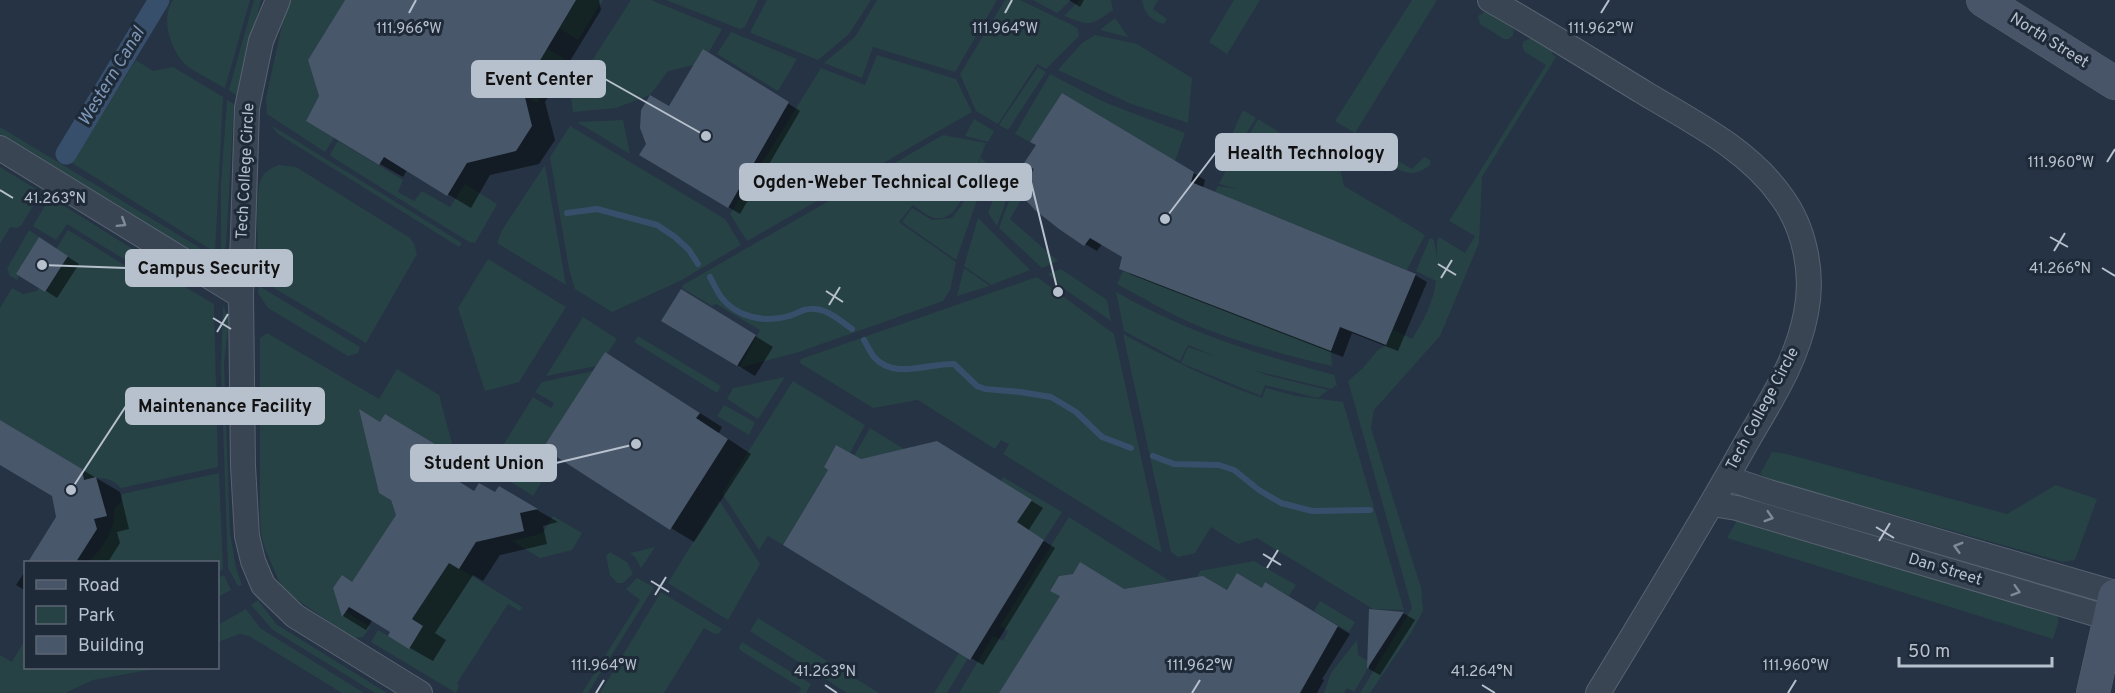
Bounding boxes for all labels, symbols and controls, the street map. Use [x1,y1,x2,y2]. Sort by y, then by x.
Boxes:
street label: North Street [2006,9,2092,73]
text: 111.966°W [376,20,442,39]
text: 111.964°W [972,20,1038,39]
text: 111.962°W [1568,20,1634,39]
water label: Western Canal [73,22,151,131]
callout: Event Center [472,61,605,97]
text: Event Center [485,69,594,92]
street label: Tech College Circle [232,102,260,240]
callout: Health Technology [1216,134,1397,170]
text: Health Technology [1227,143,1385,166]
text: 111.960°W [2028,154,2094,173]
callout: Ogden-Weber Technical College [740,164,1031,200]
text: Ogden-Weber Technical College [753,172,1019,195]
text: 41.263°N [24,190,86,209]
one-way arrow [115,215,126,226]
callout: Campus Security [126,250,292,286]
text: Campus Security [138,258,280,281]
text: 41.266°N [2029,260,2091,279]
street label: Tech College Circle [1722,344,1804,474]
callout: Maintenance Facility [126,388,324,424]
text: Maintenance Facility [138,396,312,419]
callout: Student Union [411,445,556,481]
text: Student Union [424,453,544,476]
one-way arrow [1763,510,1774,522]
one-way arrow [1953,542,1964,554]
street label: Dan Street [1906,549,1984,591]
legend [24,561,219,669]
text: Road [78,575,120,598]
one-way arrow [2010,584,2021,596]
text: Park [78,605,115,628]
scale bar [1899,630,2052,668]
text: Building [78,635,144,658]
text: 50 m [1908,641,1950,664]
text: 111.964°W [571,657,637,676]
text: 111.962°W [1167,657,1233,676]
text: 111.960°W [1763,657,1829,676]
text: 41.263°N [794,663,856,682]
text: 41.264°N [1451,663,1513,682]

